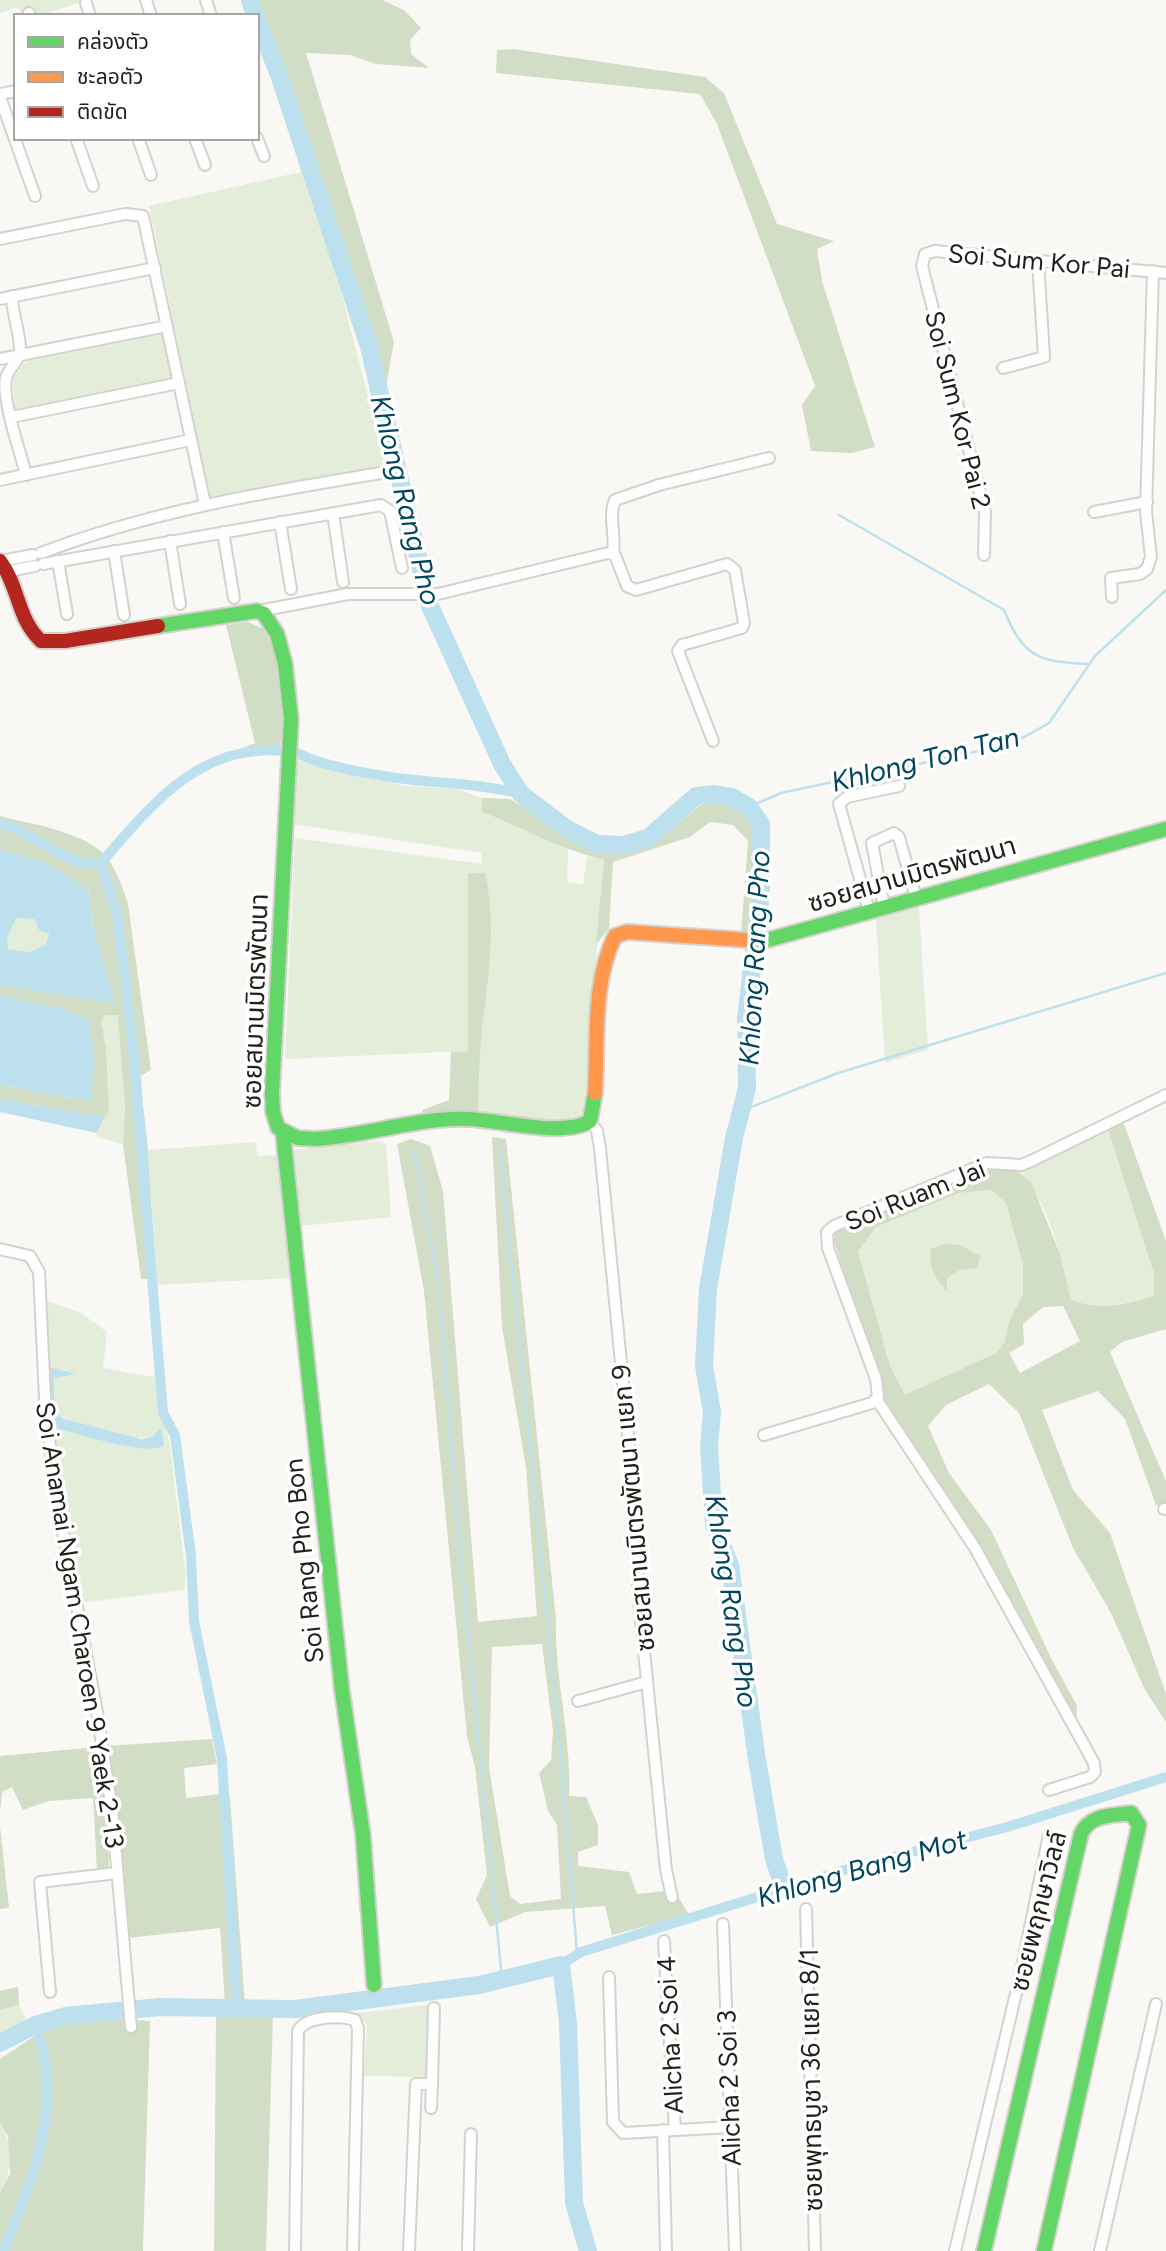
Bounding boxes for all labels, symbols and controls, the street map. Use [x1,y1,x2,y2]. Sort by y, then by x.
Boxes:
legend [14,14,259,140]
text: คล่องตัว [77,29,149,54]
text: ชะลอตัว [77,64,143,89]
text: ติดขัด [77,99,128,124]
street label: Soi Sum Kor Pai [947,237,1131,285]
street label: Soi Sum Kor Pai 2 [918,307,998,513]
water label: Khlong Rang Pho [363,392,449,608]
water label: Khlong Ton Tan [828,719,1022,799]
street label: ซอยสมานมิตรพัฒนา [804,829,1020,919]
water label: Khlong Rang Pho [731,850,777,1066]
street label: ซอยสมานมิตรพัฒนา [235,893,275,1109]
street label: Soi Ruam Jai [840,1152,990,1238]
street label: ซอยสมานมิตรพัฒนา แยก 9 [605,1363,661,1653]
street label: Soi Anamai Ngam Charoen 9 Yaek 2-13 [29,1400,131,1850]
street label: Soi Rang Pho Bon [277,1457,331,1665]
water label: Khlong Rang Pho [698,1492,766,1710]
water label: Khlong Bang Mot [753,1822,971,1914]
street label: ซอยพฤกษาวิลล์ [1003,1828,1073,1994]
street label: ซอยพุทธบูชา 36 แยก 8/1 [793,1948,829,2212]
street label: Alicha 2 Soi 4 [650,1955,690,2115]
street label: Alicha 2 Soi 3 [710,2009,748,2167]

